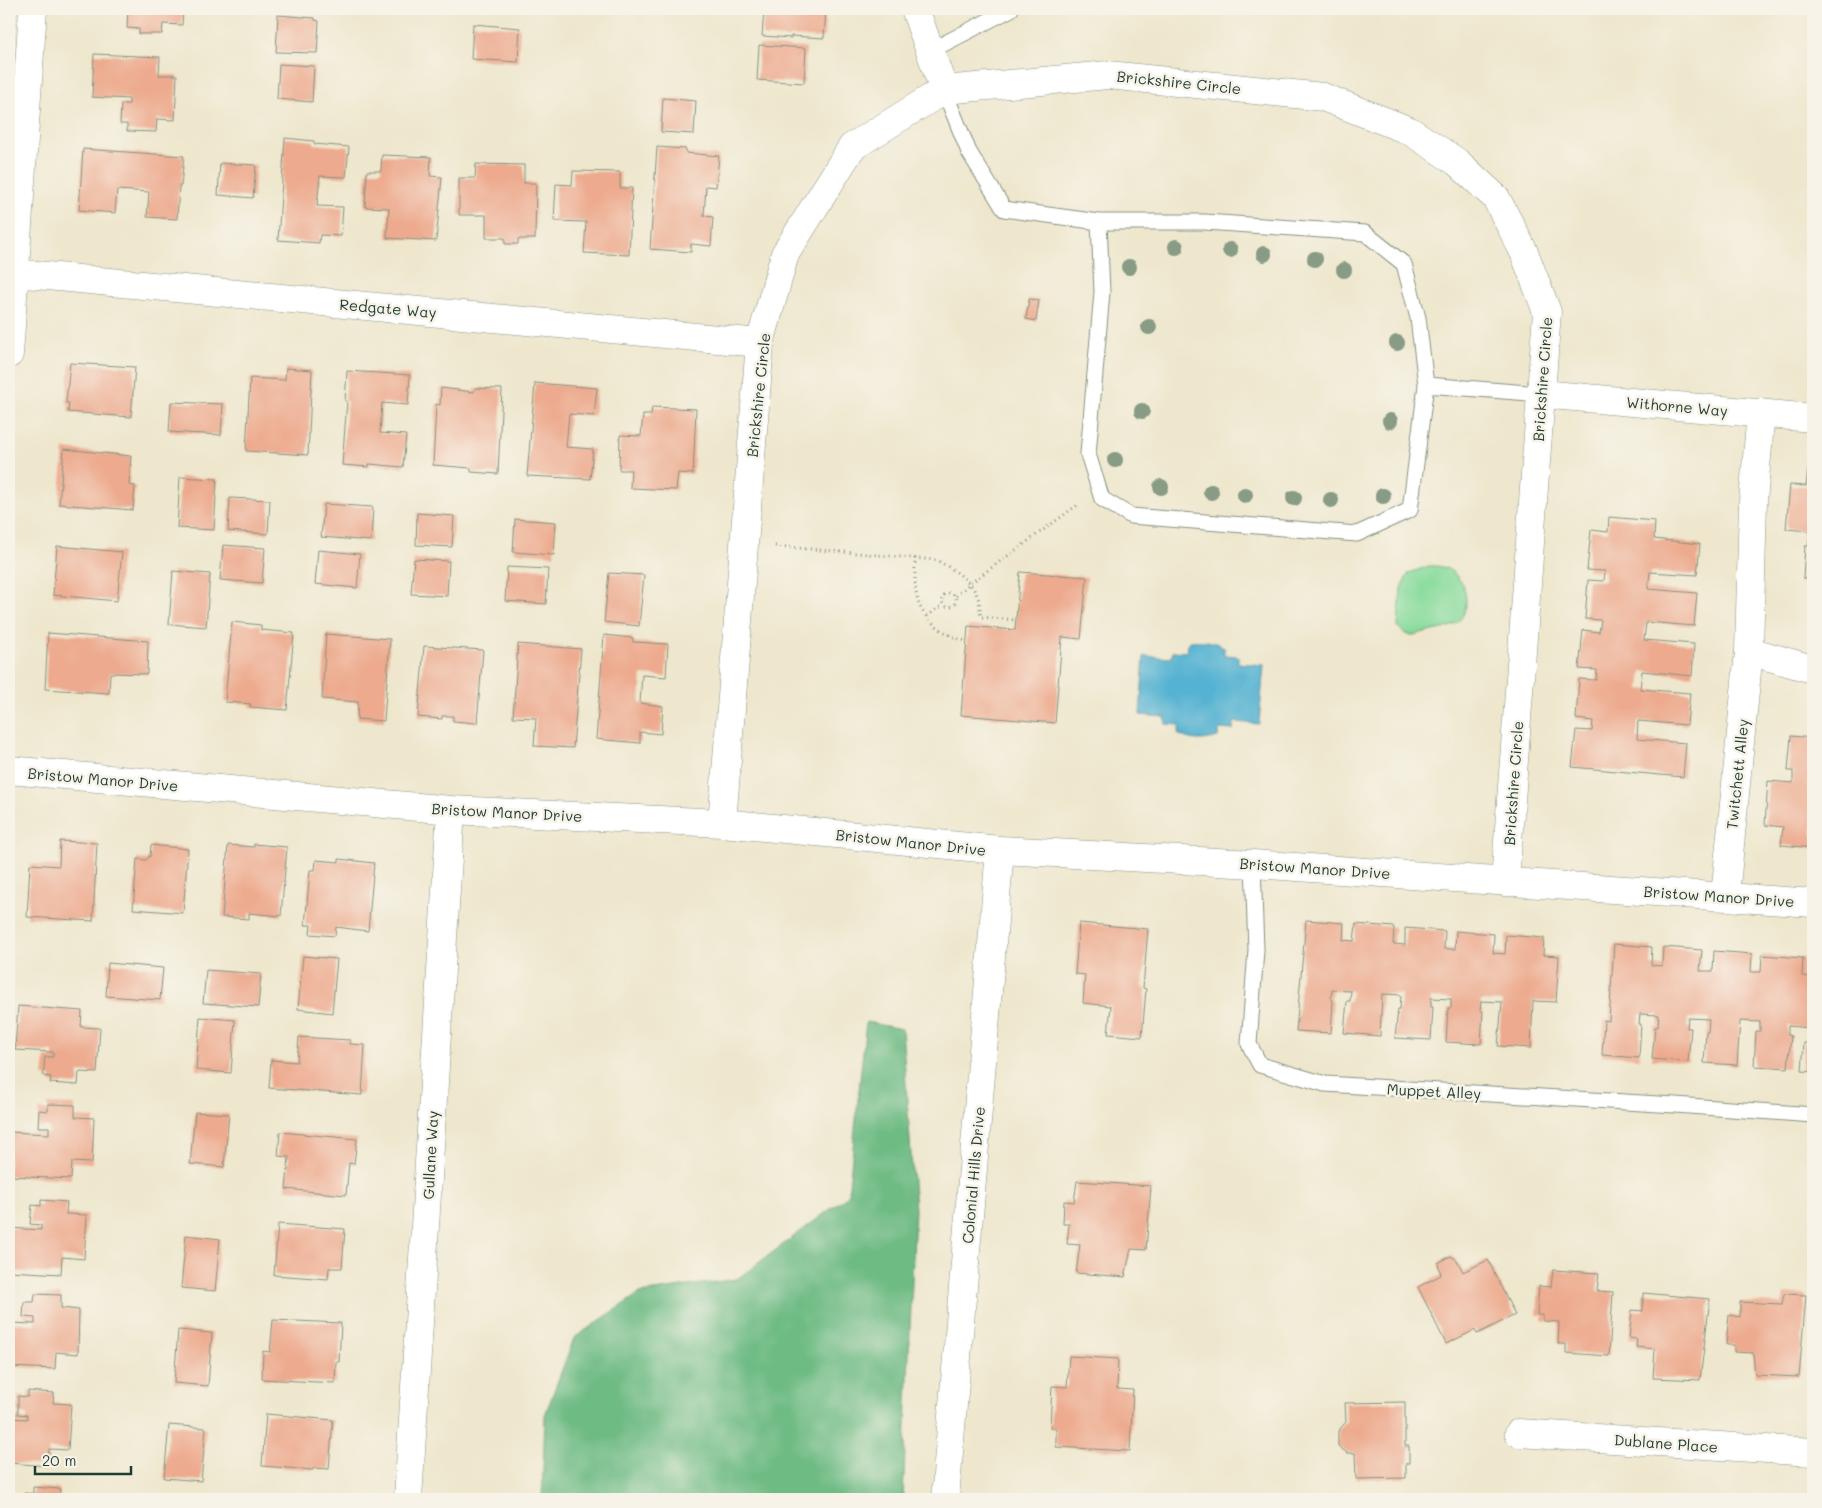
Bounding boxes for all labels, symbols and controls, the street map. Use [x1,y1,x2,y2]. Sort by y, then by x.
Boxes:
street label: Brickshire Circle [1116,66,1242,98]
street label: Redgate Way [339,294,438,322]
street label: Brickshire Circle [1528,316,1556,442]
street label: Brickshire Circle [742,332,774,458]
street label: Withorne Way [1625,392,1729,420]
street label: Twitchett Alley [1721,718,1753,830]
street label: Brickshire Circle [1499,720,1527,846]
street label: Bristow Manor Drive [27,762,179,796]
street label: Bristow Manor Drive [431,798,583,826]
street label: Bristow Manor Drive [835,824,987,860]
street label: Bristow Manor Drive [1239,853,1391,883]
street label: Bristow Manor Drive [1643,881,1795,911]
street label: Muppet Alley [1386,1079,1482,1103]
street label: Colonial Hills Drive [957,1106,989,1244]
street label: Gullane Way [418,1110,442,1200]
street label: Dublane Place [1613,1429,1719,1457]
scale bar [35,1443,131,1475]
text: 20 m [42,1450,76,1470]

